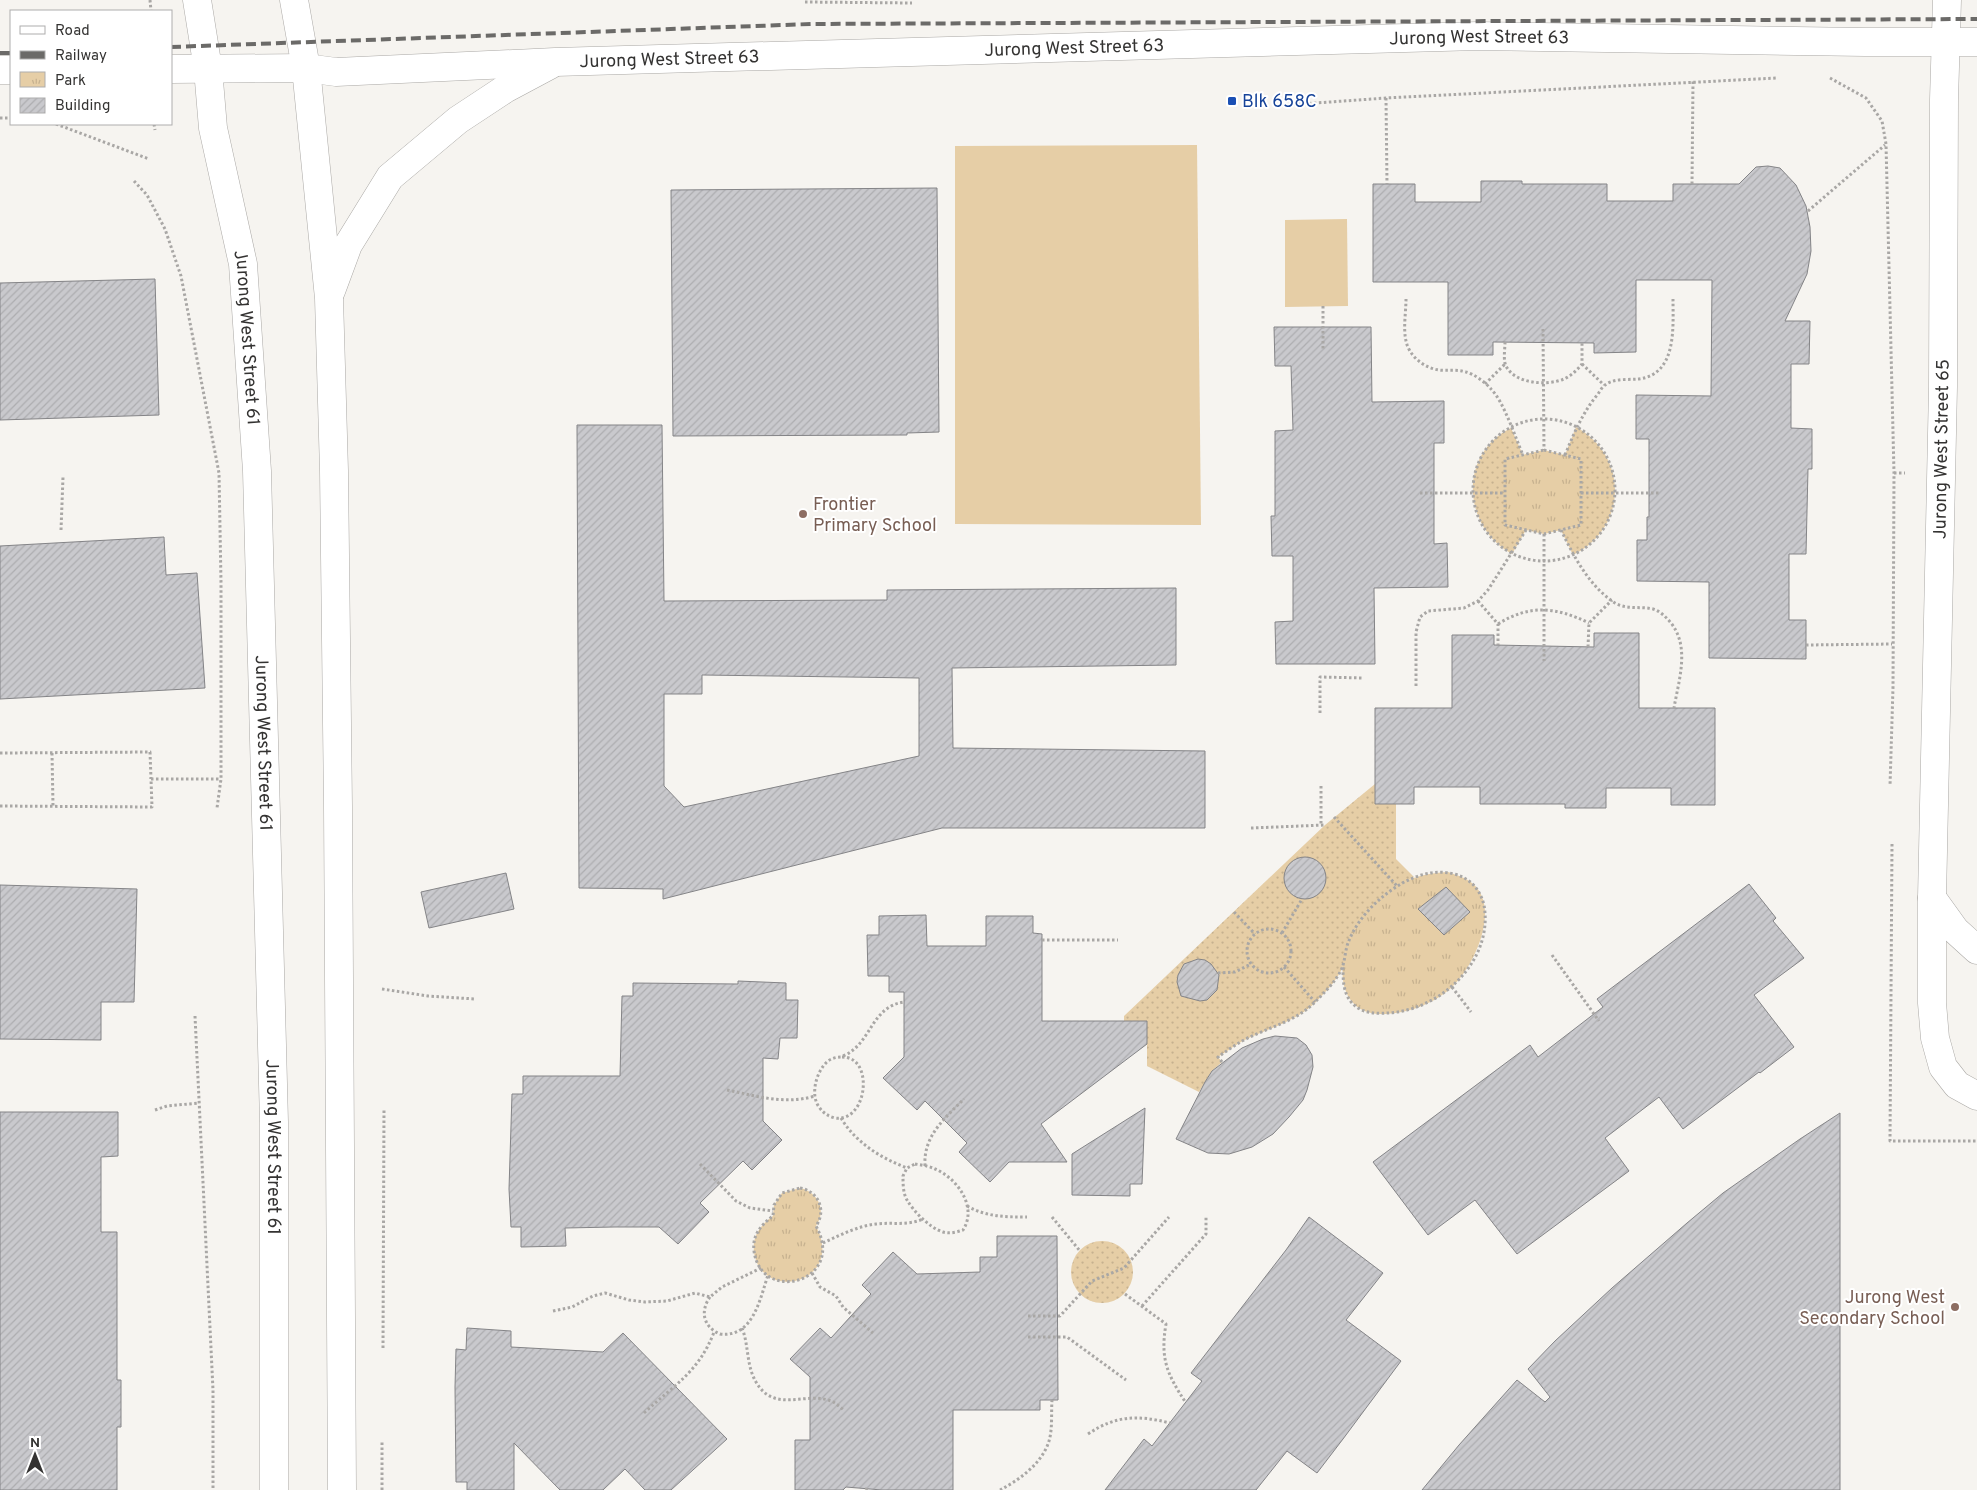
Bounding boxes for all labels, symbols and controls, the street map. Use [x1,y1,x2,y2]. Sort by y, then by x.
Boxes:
legend [10,10,172,125]
text: Road [55,22,90,41]
street label: Jurong West Street 63 [1389,26,1569,51]
street label: Jurong West Street 63 [984,35,1165,63]
street label: Jurong West Street 63 [579,46,760,74]
text: Railway [55,47,107,66]
text: Park [55,72,86,91]
place label: Blk 658C [1242,91,1317,114]
marker: Blk 658C [1226,95,1238,107]
text: Building [55,97,110,116]
street label: Jurong West Street 61 [227,248,264,426]
street label: Jurong West Street 65 [1929,359,1956,539]
place label: Frontier Primary School [813,494,937,538]
marker: Frontier Primary School [797,508,809,520]
street label: Jurong West Street 61 [249,655,276,831]
street label: Jurong West Street 61 [259,1059,284,1235]
place label: Jurong West Secondary School [1799,1287,1945,1331]
marker: Jurong West Secondary School [1949,1301,1961,1313]
north arrow [10,1430,60,1480]
text: N [30,1435,40,1452]

